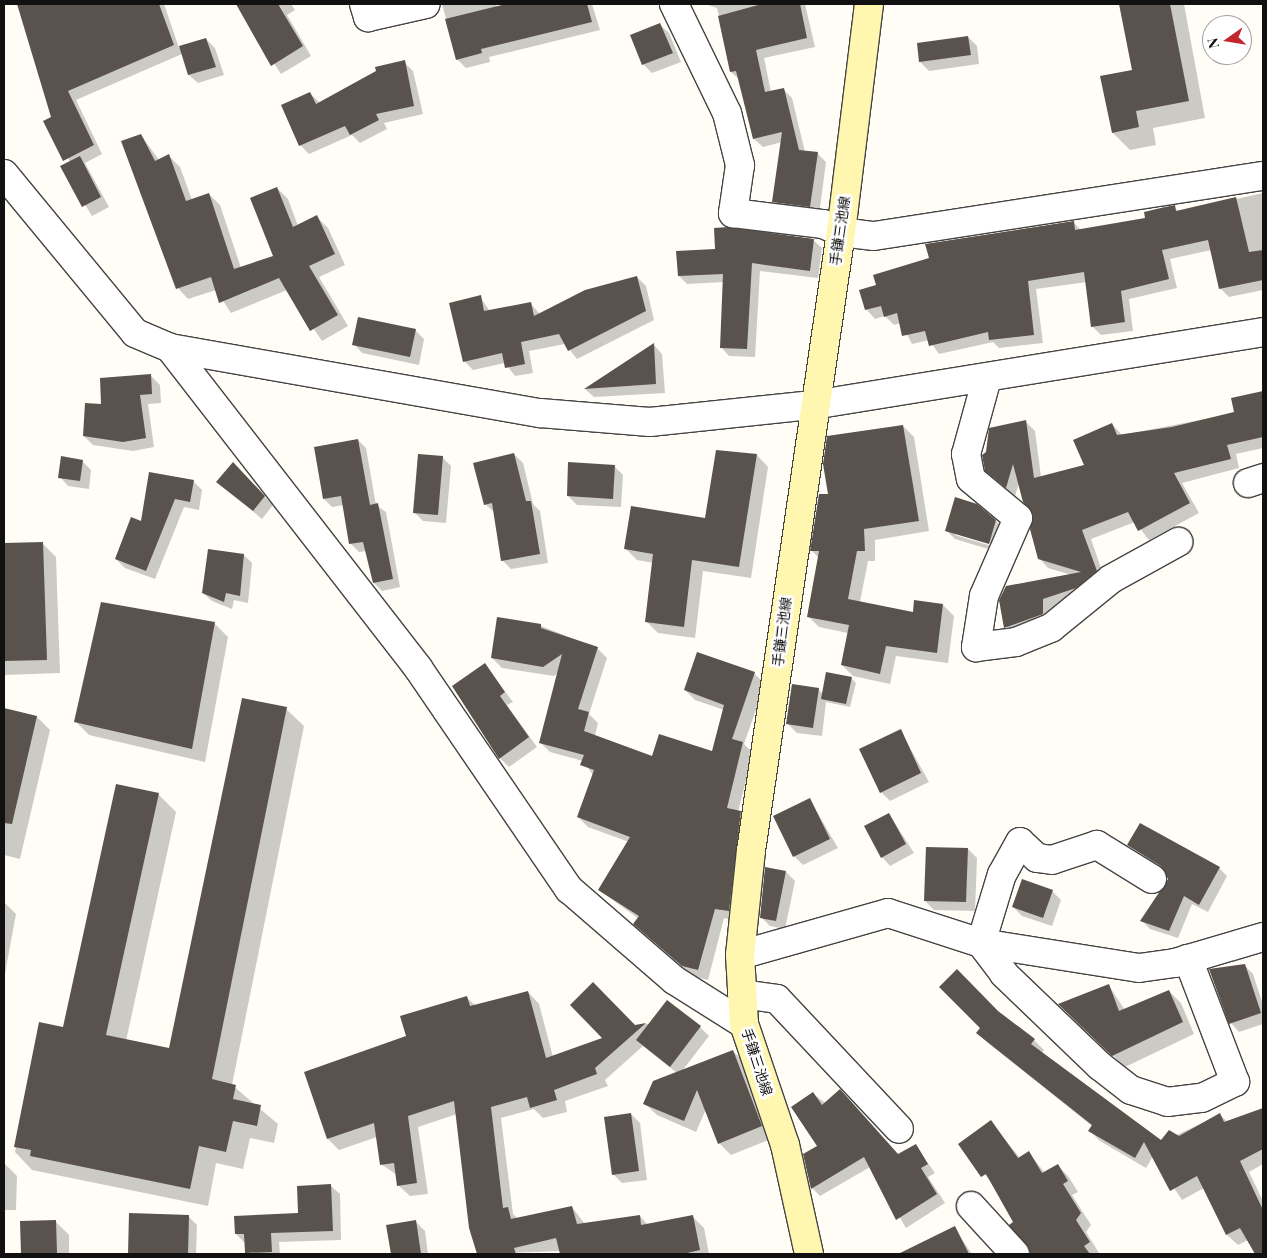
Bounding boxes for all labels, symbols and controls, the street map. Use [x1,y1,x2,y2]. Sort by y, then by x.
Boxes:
north arrow [1202,15,1252,65]
text: N [1202,36,1223,50]
street label: 手鎌三池線 [827,195,853,267]
street label: 手鎌三池線 [769,596,795,668]
street label: 手鎌三池線 [738,1026,776,1098]

